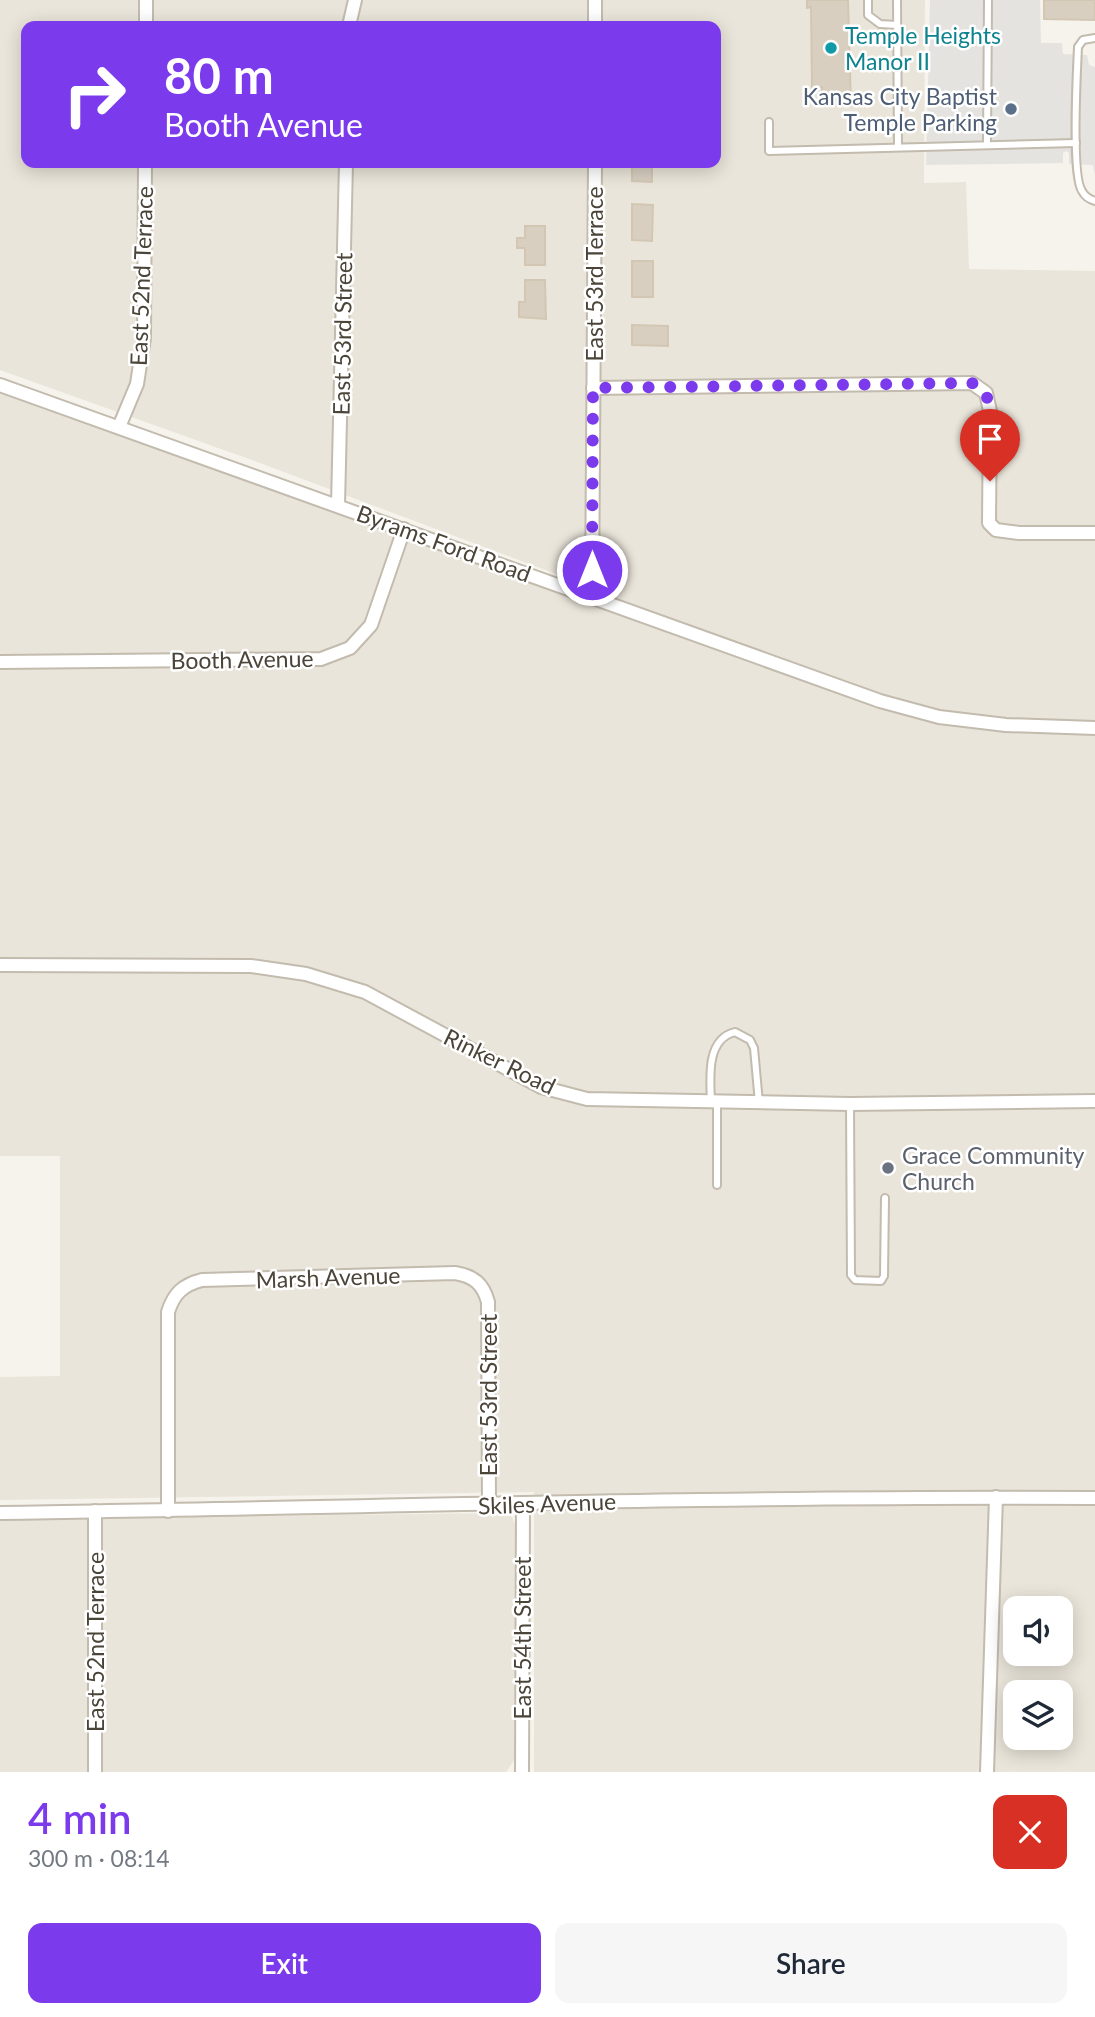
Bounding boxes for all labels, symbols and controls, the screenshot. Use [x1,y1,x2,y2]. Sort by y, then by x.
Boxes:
place label: Temple Heights Manor II [845,21,1001,75]
marker: Temple Heights Manor II [823,40,839,56]
text: 80 m [164,46,274,104]
icon: right [49,49,140,140]
place label: Kansas City Baptist Temple Parking [803,82,998,136]
marker: Kansas City Baptist Temple Parking [1003,101,1019,117]
text: Booth Avenue [164,105,363,144]
street label: East 52nd Terrace [124,186,158,366]
street label: East 53rd Terrace [580,186,608,362]
street label: East 53rd Street [327,252,357,416]
pin [960,409,1020,481]
icon: arrive [971,420,1009,458]
street label: Byrams Ford Road [353,498,535,588]
position arrow [555,533,629,607]
street label: Booth Avenue [170,644,314,674]
street label: Rinker Road [440,1022,560,1100]
place label: Grace Community Church [902,1141,1084,1195]
marker: Grace Community Church [880,1160,896,1176]
street label: Marsh Avenue [255,1260,401,1294]
street label: East 53rd Street [474,1313,502,1476]
street label: Skiles Avenue [477,1487,617,1519]
street label: East 52nd Terrace [81,1552,109,1732]
street label: East 54th Street [508,1556,536,1719]
map controls [1003,1596,1073,1750]
button: sound [1003,1596,1073,1666]
button: layers [1003,1680,1073,1750]
text: 4 min [28,1793,132,1843]
button: close [993,1795,1067,1869]
text: 300 m · 08:14 [28,1844,170,1872]
button: Exit [28,1923,541,2003]
button: Share [555,1923,1067,2003]

